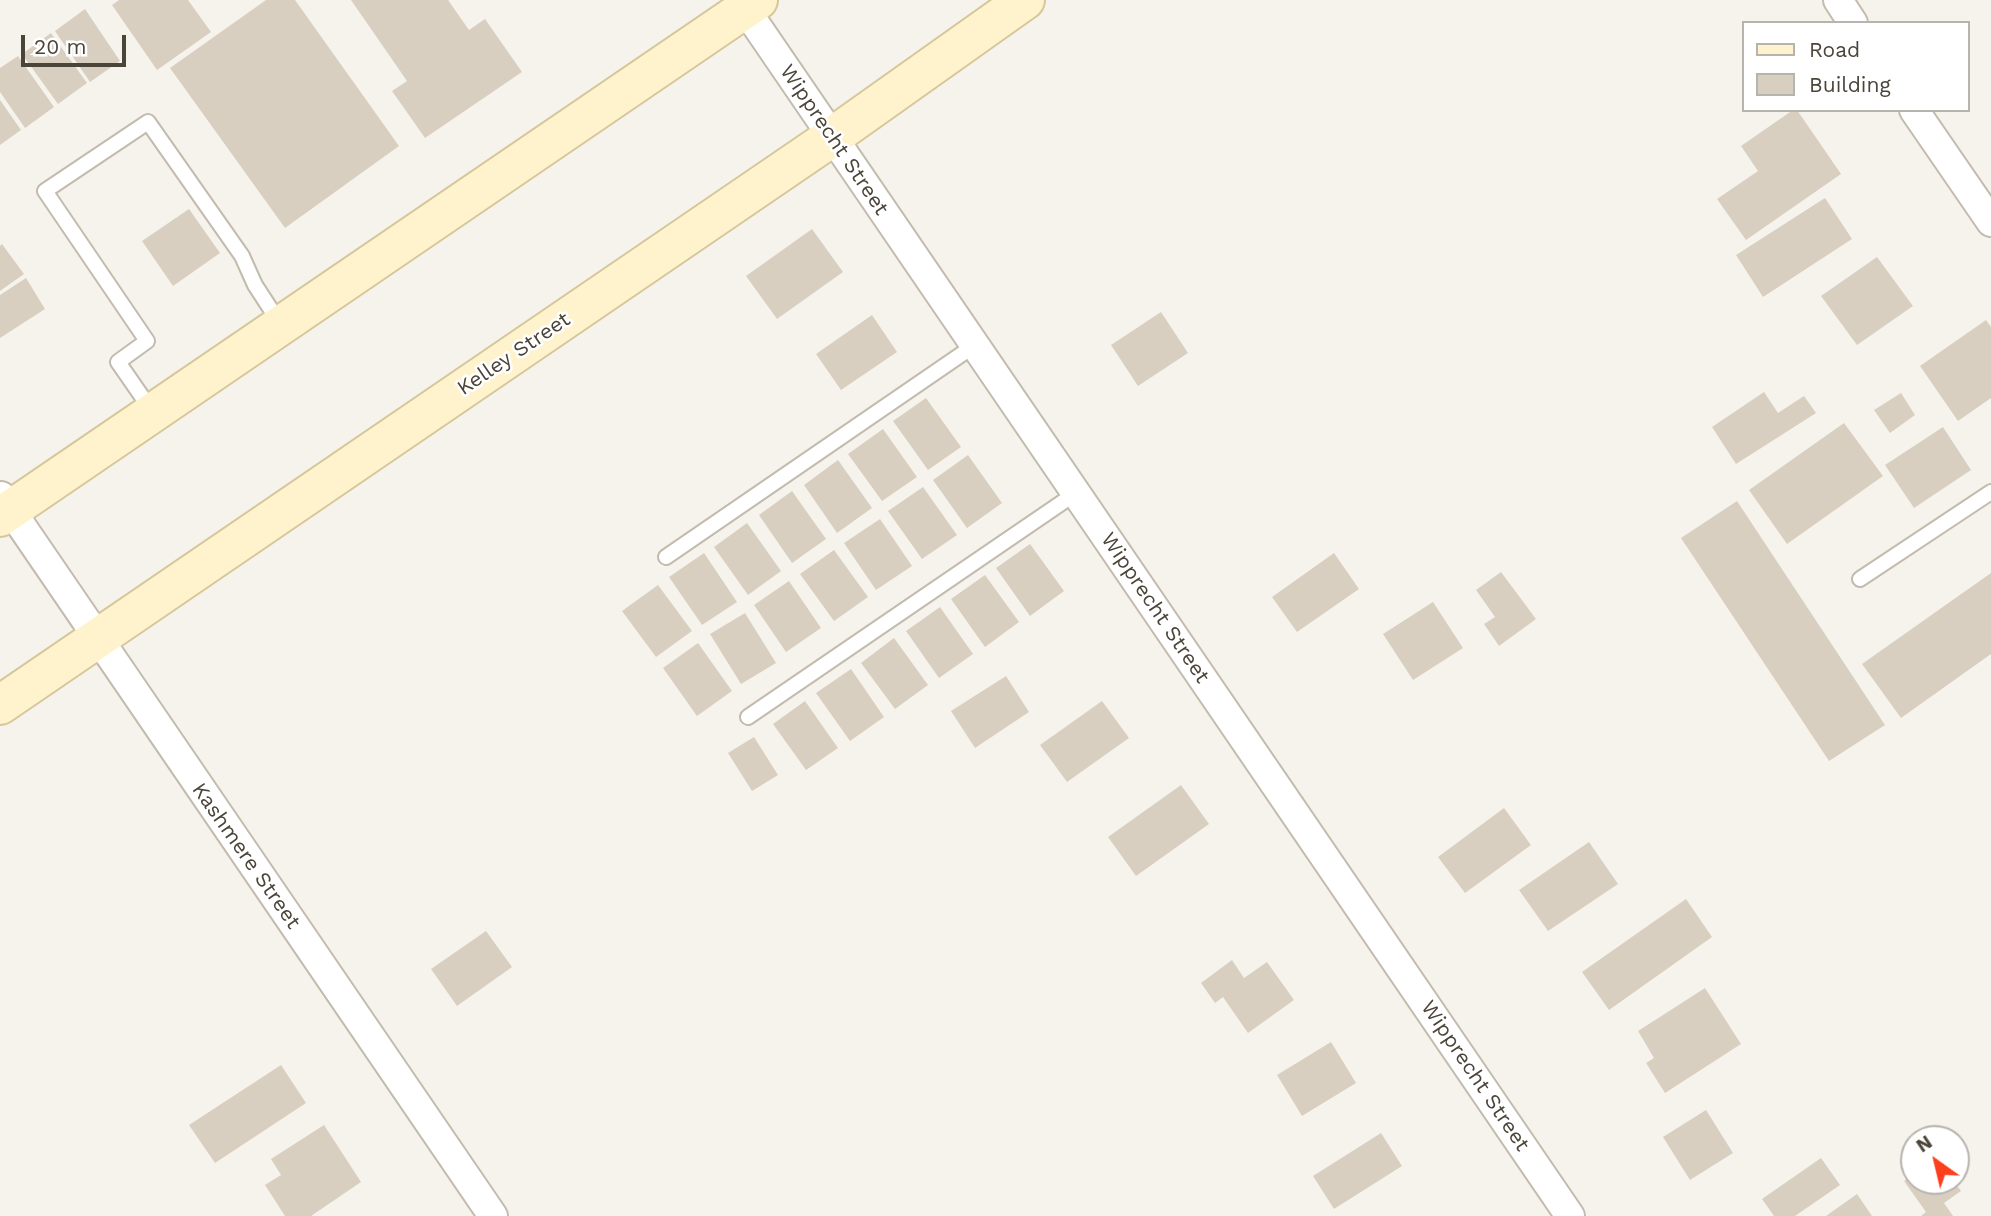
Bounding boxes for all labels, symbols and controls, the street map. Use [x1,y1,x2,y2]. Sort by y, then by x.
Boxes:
scale bar [24,21,130,65]
legend [1742,21,1970,112]
text: 20 m [34,34,86,59]
text: Road [1809,37,1860,62]
street label: Wipprecht Street [774,60,894,220]
text: Building [1809,72,1891,97]
street label: Kelley Street [453,307,575,401]
street label: Wipprecht Street [1095,528,1215,688]
street label: Kashmere Street [186,778,306,934]
street label: Wipprecht Street [1415,996,1535,1156]
north arrow [1900,1125,1970,1195]
text: N [1912,1130,1936,1157]

